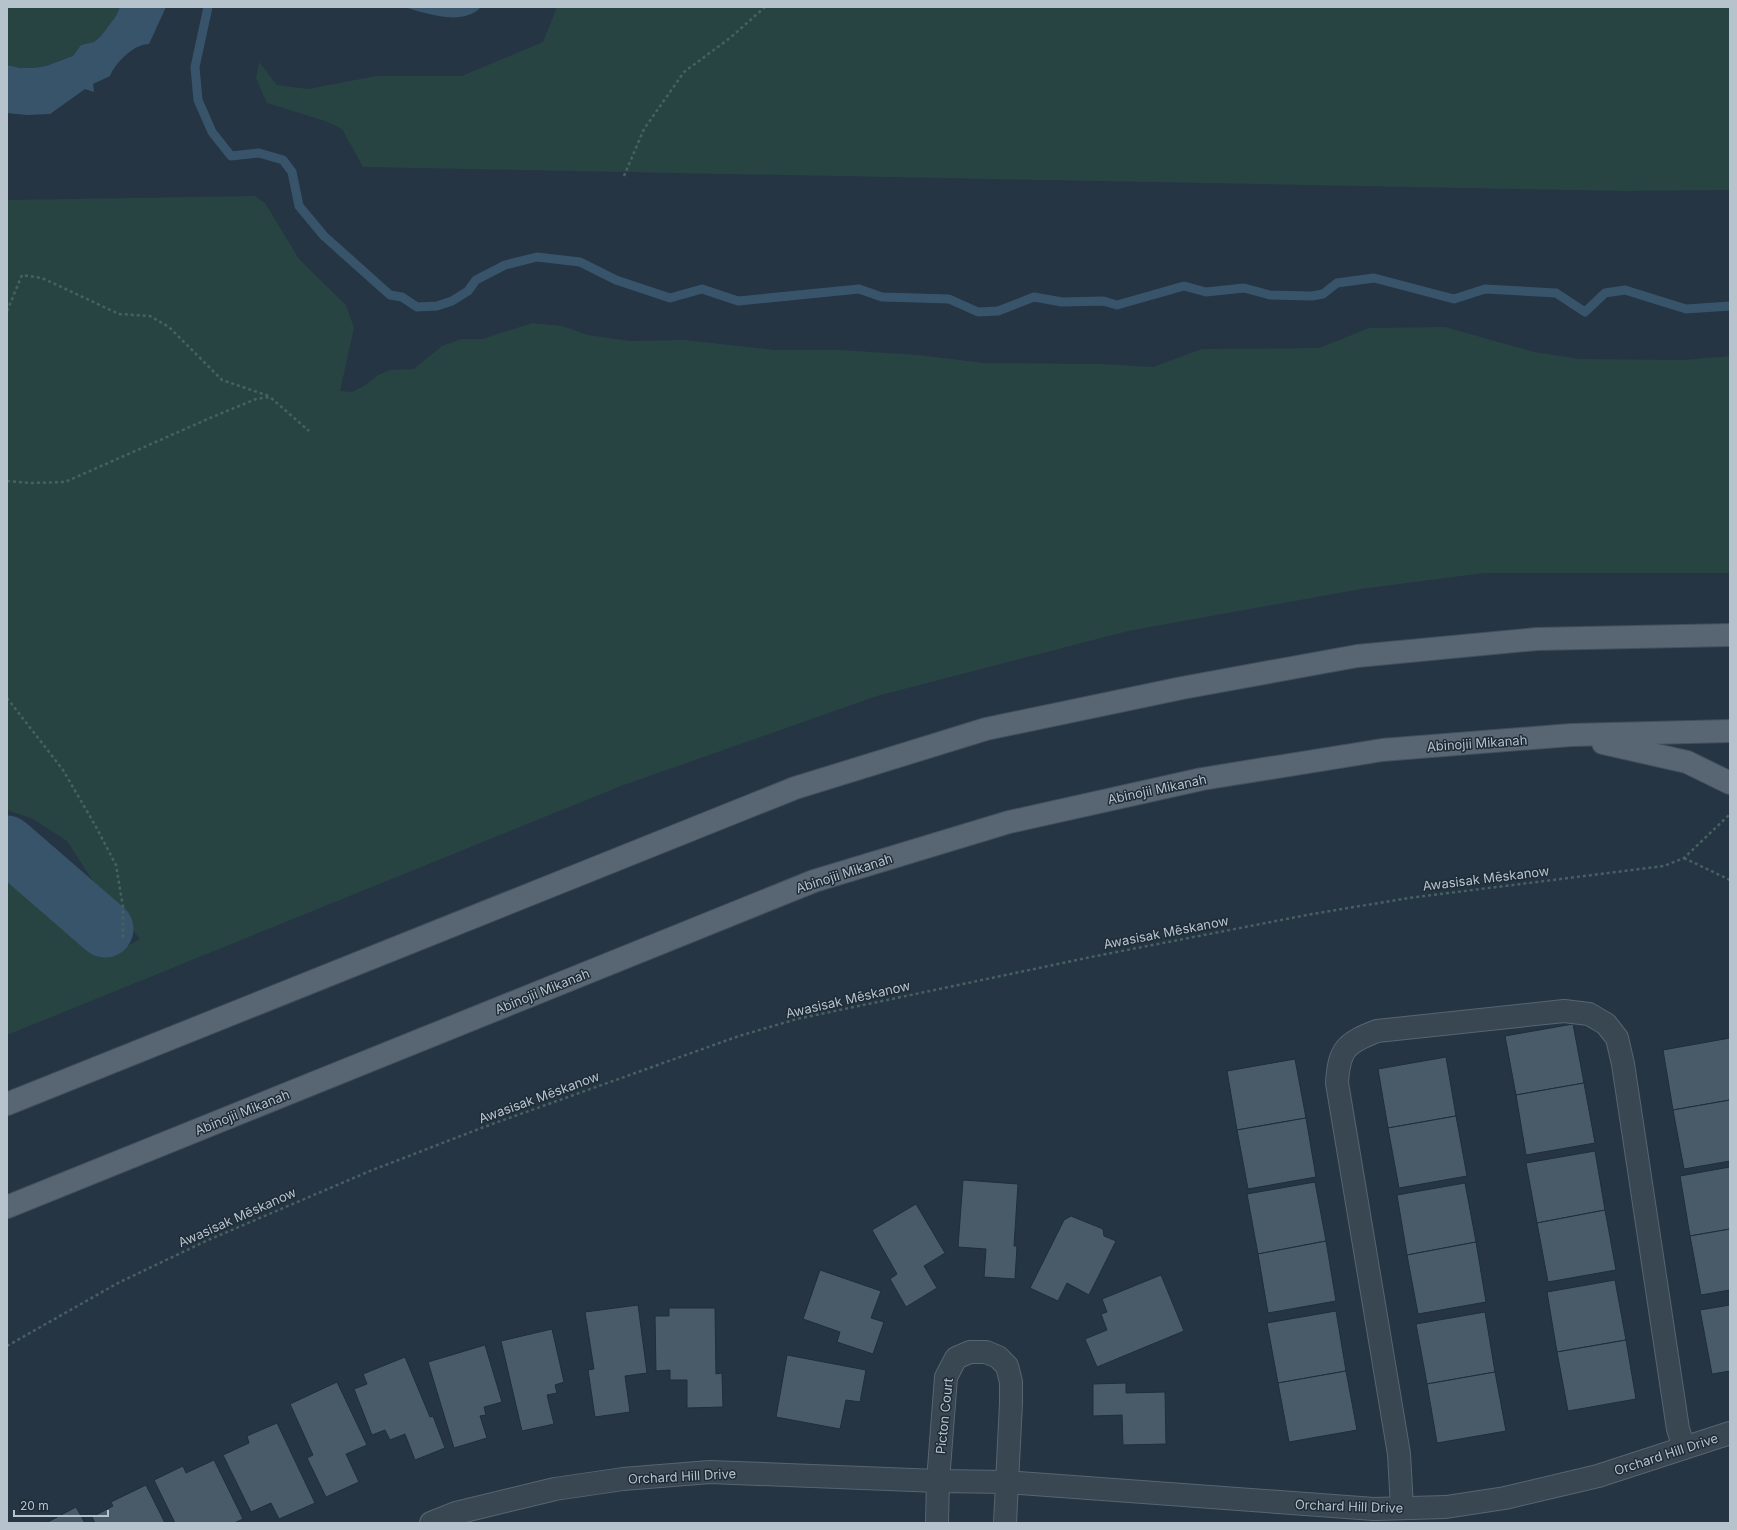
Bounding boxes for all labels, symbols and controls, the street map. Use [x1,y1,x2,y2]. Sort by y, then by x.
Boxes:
street label: Abinojii Mikanah [1426,732,1528,754]
street label: Abinojii Mikanah [1106,771,1208,807]
street label: Abinojii Mikanah [794,850,894,896]
street label: Awasisak Mēskanow [1422,862,1551,894]
street label: Awasisak Mēskanow [1102,912,1230,952]
street label: Abinojii Mikanah [492,965,592,1017]
street label: Awasisak Mēskanow [784,977,912,1021]
street label: Awasisak Mēskanow [476,1068,602,1126]
street label: Abinojii Mikanah [192,1086,292,1138]
street label: Awasisak Mēskanow [176,1184,299,1250]
street label: Picton Court [932,1377,956,1455]
street label: Orchard Hill Drive [1612,1430,1720,1478]
street label: Orchard Hill Drive [627,1465,737,1487]
scale bar [14,1492,108,1518]
street label: Orchard Hill Drive [1295,1496,1403,1516]
text: 20 m [20,1498,49,1513]

